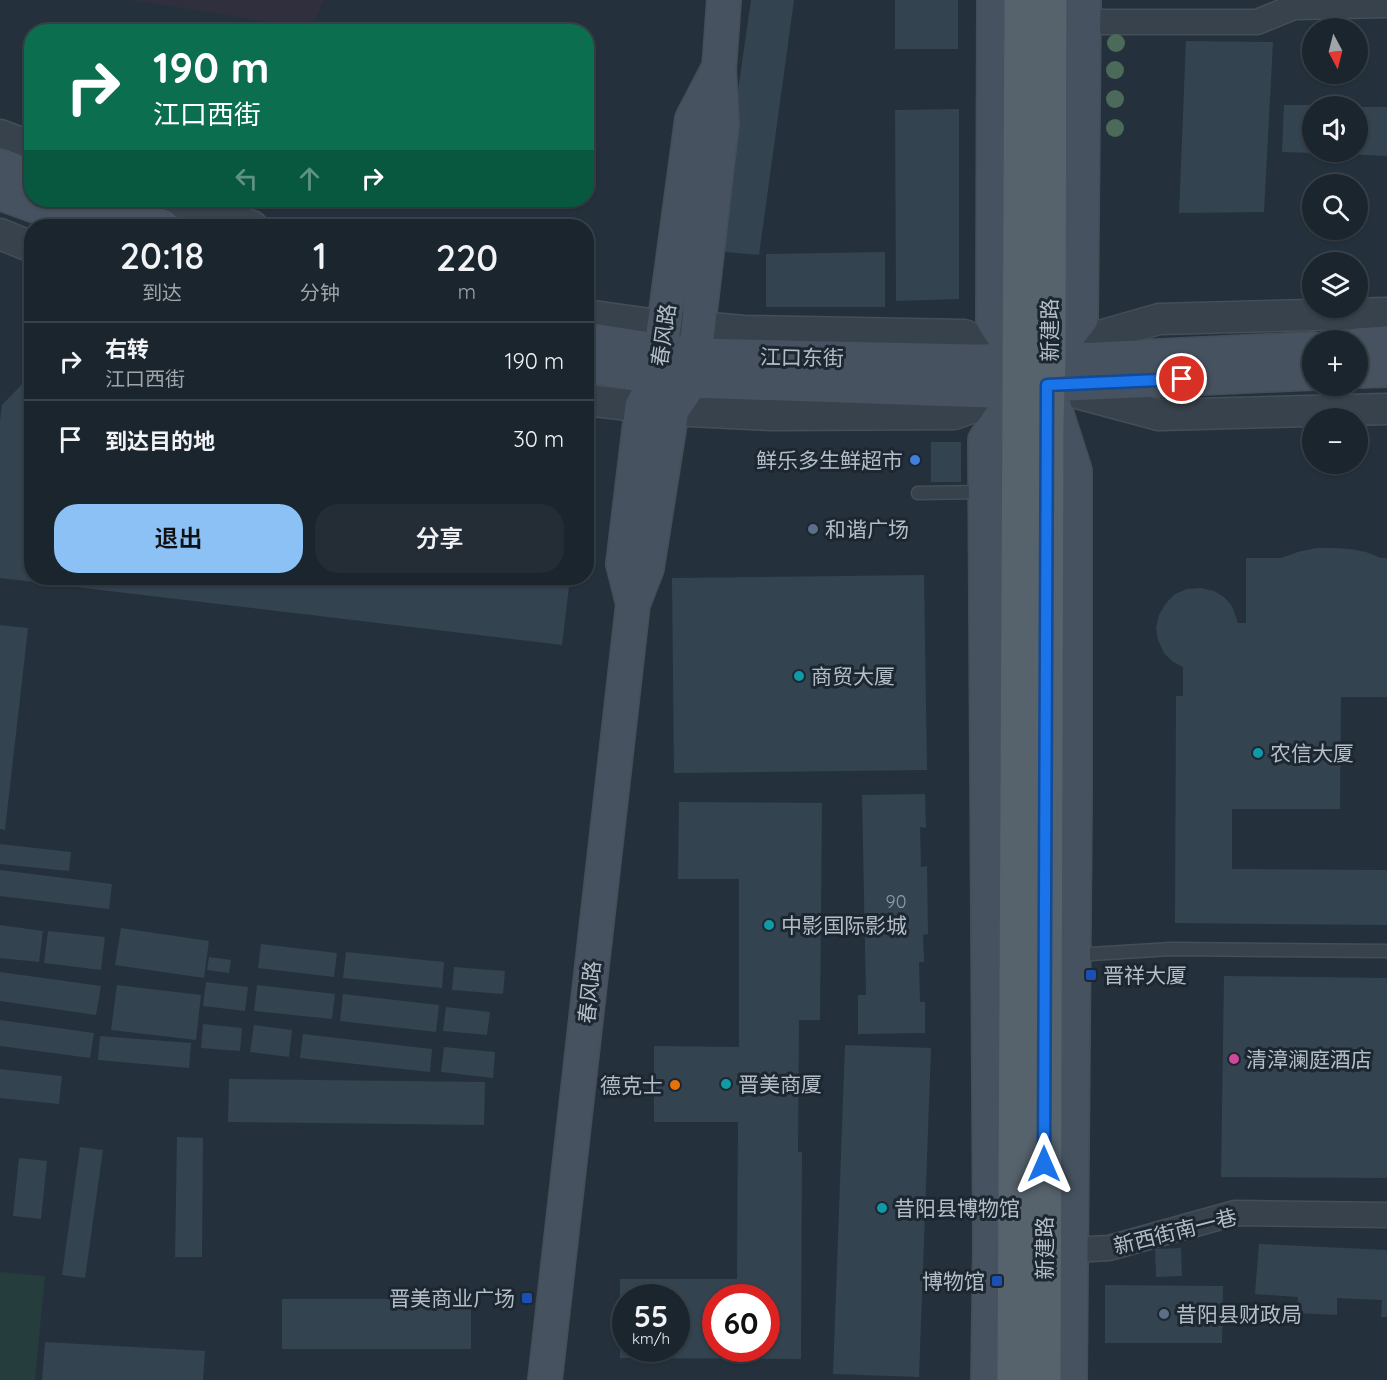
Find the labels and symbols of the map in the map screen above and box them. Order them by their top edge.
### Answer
north arrow [1302,18,1368,84]
street label: 新建路 [1036,299,1062,362]
street label: 春风路 [646,302,680,368]
street label: 江口东街 [760,343,844,371]
pin [1156,353,1207,404]
place label: 鲜乐多生鲜超市 [756,447,903,473]
marker: 鲜乐多生鲜超市 [908,453,922,467]
place label: 和谐广场 [825,516,909,542]
marker: 和谐广场 [806,522,820,536]
place label: 商贸大厦 [811,663,895,689]
marker: 商贸大厦 [792,669,806,683]
place label: 农信大厦 [1270,740,1354,766]
marker: 农信大厦 [1251,746,1265,760]
house number: 90 [886,890,906,913]
place label: 中影国际影城 [781,912,907,938]
marker: 中影国际影城 [762,918,776,932]
street label: 春风路 [573,959,605,1025]
place label: 晋祥大厦 [1103,962,1187,988]
marker: 晋祥大厦 [1084,968,1098,982]
place label: 清漳澜庭酒店 [1246,1046,1372,1072]
marker: 清漳澜庭酒店 [1227,1052,1241,1066]
place label: 晋美商厦 [738,1071,822,1097]
place label: 德克士 [600,1072,663,1098]
marker: 晋美商厦 [719,1077,733,1091]
marker: 德克士 [668,1078,682,1092]
position arrow [1012,1132,1076,1196]
place label: 昔阳县博物馆 [894,1195,1020,1221]
marker: 昔阳县博物馆 [875,1201,889,1215]
street label: 新西街南一巷 [1111,1203,1239,1259]
street label: 新建路 [1031,1217,1057,1280]
place label: 博物馆 [922,1268,985,1294]
marker: 博物馆 [990,1274,1004,1288]
speed limit sign: 60 [702,1284,780,1362]
place label: 晋美商业广场 [389,1285,515,1311]
marker: 晋美商业广场 [520,1291,534,1305]
place label: 昔阳县财政局 [1176,1301,1302,1327]
marker: 昔阳县财政局 [1157,1307,1171,1321]

